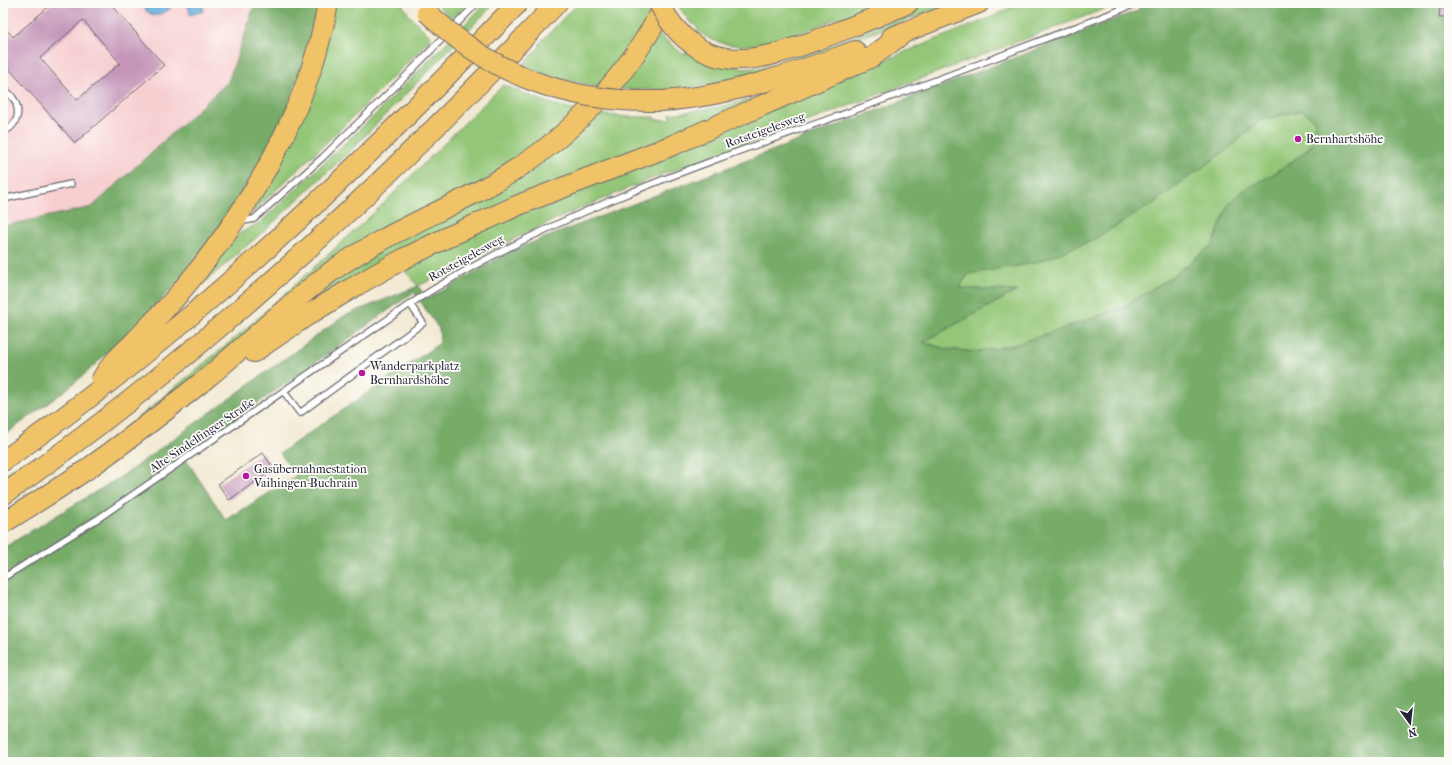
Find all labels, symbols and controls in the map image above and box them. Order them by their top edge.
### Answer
street label: Rotsteigelesweg [723,109,807,151]
place label: Bernhartshöhe [1306,132,1383,146]
marker: Bernhartshöhe [1293,134,1303,144]
street label: Rotsteigelesweg [426,231,507,284]
place label: Wanderparkplatz Bernhardshöhe [369,359,460,387]
marker: Wanderparkplatz Bernhardshöhe [357,368,367,378]
street label: Alte Sindelfinger Straße [146,395,257,476]
place label: Gasübernahmestation Vaihingen-Buchrain [253,462,367,490]
marker: Gasübernahmestation Vaihingen-Buchrain [241,471,251,481]
north arrow [1390,703,1430,743]
text: N [1406,725,1418,740]

